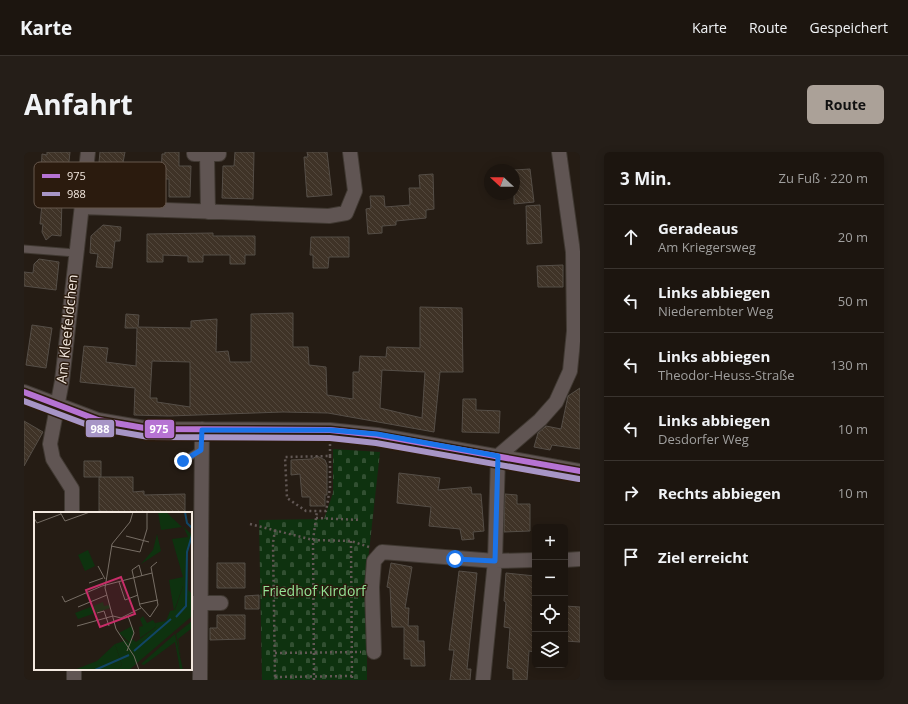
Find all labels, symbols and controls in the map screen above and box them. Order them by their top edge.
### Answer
text: Karte [20,15,72,41]
text: Karte [692,18,727,37]
text: Route [749,18,787,37]
text: Gespeichert [809,18,888,37]
text: Anfahrt [24,85,133,123]
button: Route [807,85,884,124]
legend [34,162,166,208]
north arrow [484,164,520,200]
text: 3 Min. [620,167,671,190]
text: 975 [67,168,86,183]
text: Zu Fuß · 220 m [779,169,868,187]
text: 988 [67,186,86,201]
text: Geradeaus [658,218,738,238]
icon: ahead [620,226,642,248]
text: 20 m [838,228,868,246]
text: Am Kriegersweg [658,238,756,256]
street label: Am Kleefeldchen [51,273,82,384]
text: Links abbiegen [658,282,770,302]
icon: left [620,290,642,312]
text: 50 m [838,292,868,310]
text: Niederembter Weg [658,302,773,320]
text: Links abbiegen [658,346,770,366]
icon: left [620,354,642,376]
text: 130 m [830,356,868,374]
text: Theodor-Heuss-Straße [658,366,795,384]
text: Links abbiegen [658,410,770,430]
icon: left [620,418,642,440]
line badge: 988 [85,419,115,438]
line badge: 975 [144,419,175,439]
text: 10 m [838,420,868,438]
text: 988 [91,421,109,436]
text: 975 [150,421,168,436]
text: Desdorfer Weg [658,430,749,448]
route end [174,452,192,470]
icon: right [620,482,642,504]
text: Rechts abbiegen [658,483,781,503]
text: 10 m [838,484,868,502]
inset map [34,512,192,670]
map controls [532,524,568,668]
button: + [532,524,568,560]
icon: arrive [620,546,642,568]
text: Ziel erreicht [658,547,749,567]
route start [446,550,464,568]
button: − [532,560,568,596]
park label: Friedhof Kirdorf [262,581,367,600]
button: locate [532,596,568,632]
button: layers [532,632,568,668]

